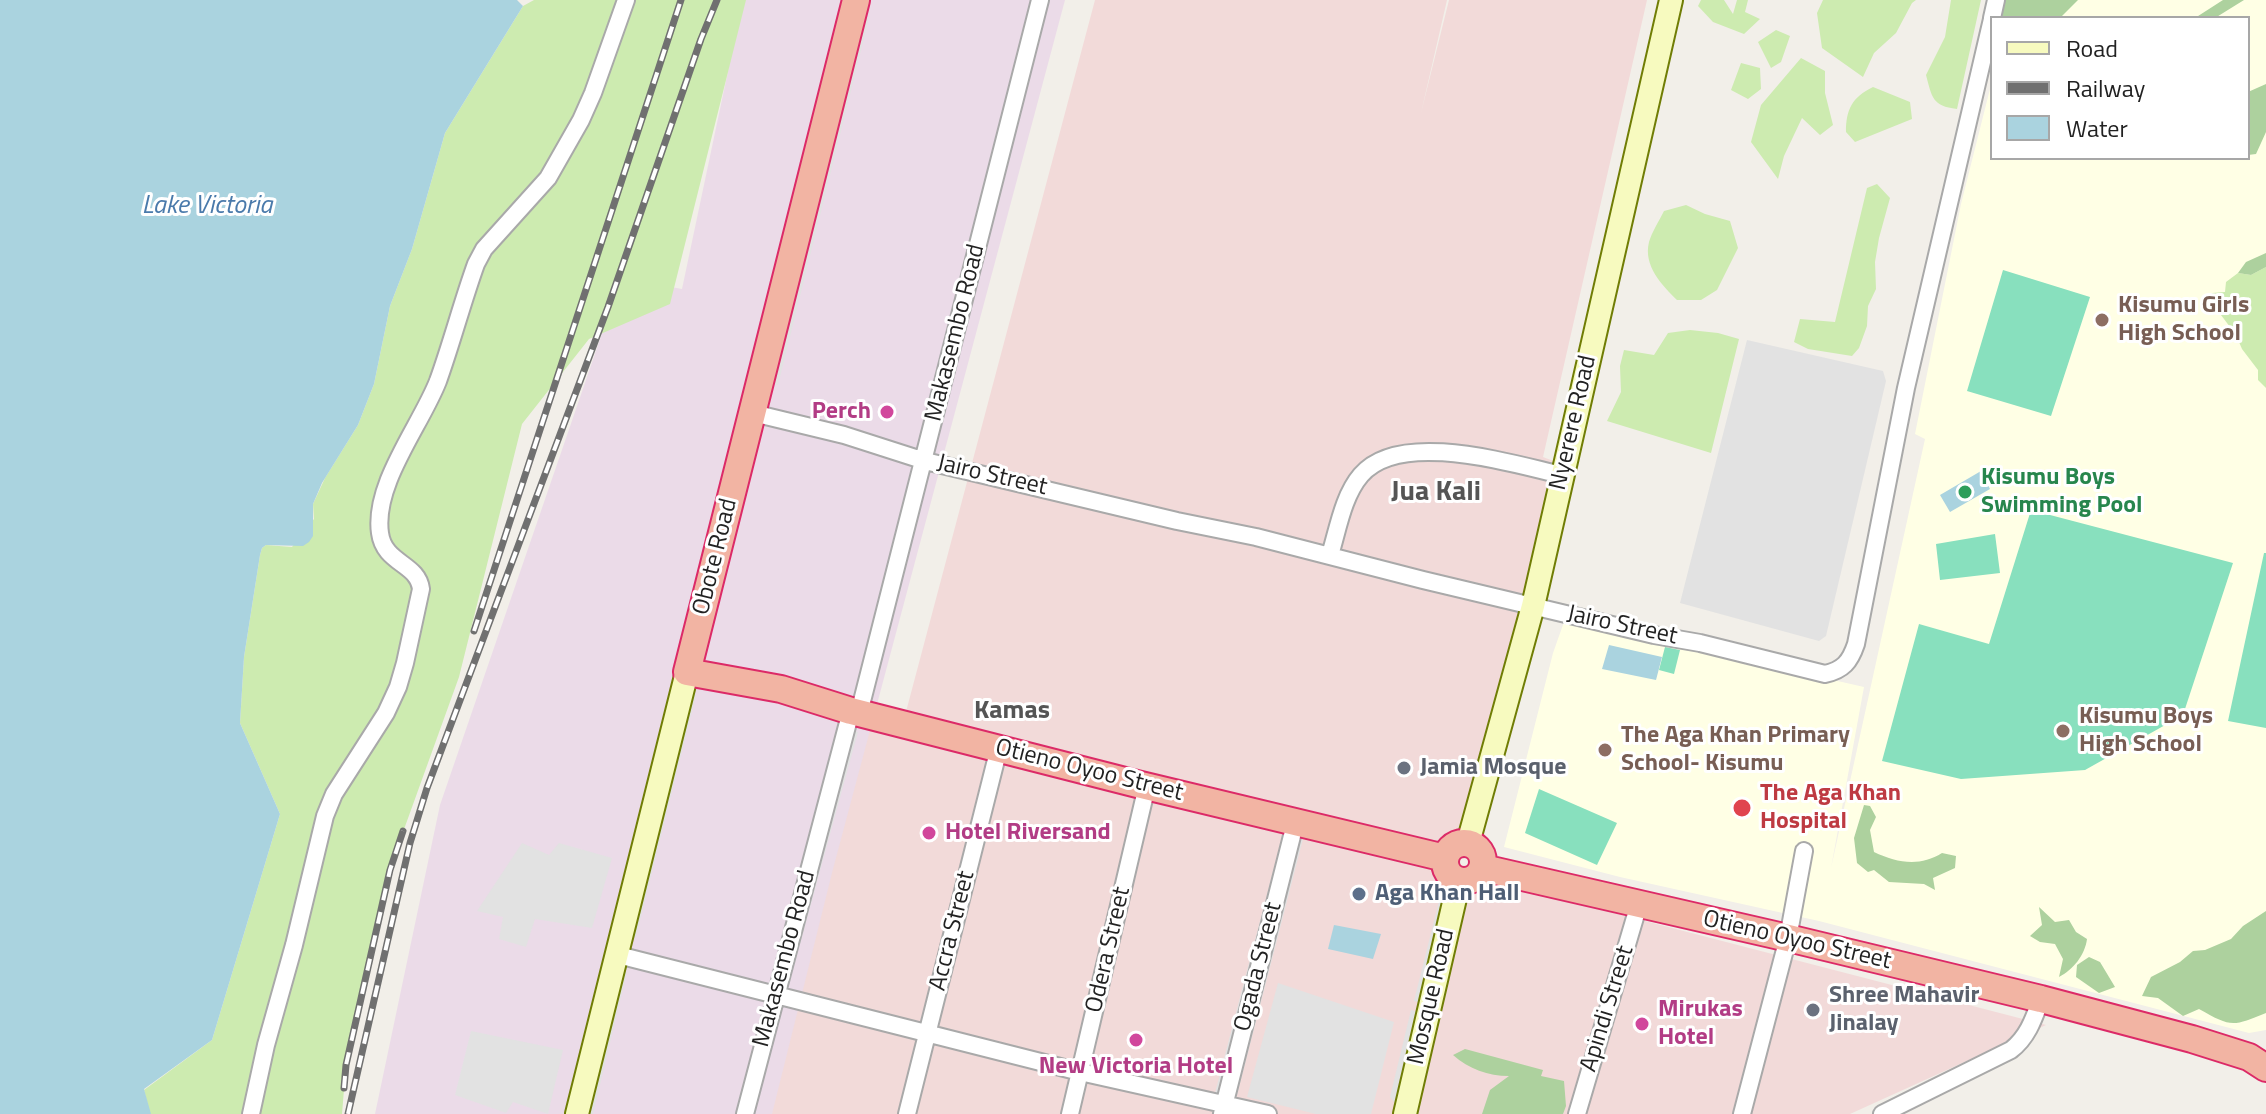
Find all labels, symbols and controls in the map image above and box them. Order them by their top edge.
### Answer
legend [1990,16,2250,160]
text: Road [2066,30,2118,66]
text: Railway [2066,70,2145,106]
text: Water [2066,110,2128,146]
water label: Lake Victoria [142,191,272,223]
street label: Makasembo Road [920,241,992,425]
place label: Kisumu Girls High School [2118,292,2249,348]
marker: Kisumu Girls High School [2093,311,2111,329]
street label: Nyerere Road [1545,353,1603,493]
place label: Perch [812,398,871,426]
marker: Perch [878,403,896,421]
street label: Jairo Street [934,449,1050,503]
place label: Kisumu Boys Swimming Pool [1981,464,2143,520]
district label: Jua Kali [1391,476,1481,510]
marker: Kisumu Boys Swimming Pool [1956,483,1974,501]
street label: Obote Road [688,496,744,618]
street label: Jairo Street [1564,600,1680,652]
district label: Kamas [974,696,1050,728]
place label: Kisumu Boys High School [2079,703,2213,759]
place label: The Aga Khan Primary School- Kisumu [1621,722,1850,778]
marker: Kisumu Boys High School [2054,722,2072,740]
street label: Otieno Oyoo Street [992,734,1186,808]
marker: The Aga Khan Primary School- Kisumu [1596,741,1614,759]
place label: Jamia Mosque [1420,754,1566,782]
marker: Jamia Mosque [1395,759,1413,777]
place label: The Aga Khan Hospital [1760,780,1901,836]
marker: The Aga Khan Hospital [1731,797,1753,819]
place label: Hotel Riversand [945,819,1111,847]
marker: Hotel Riversand [920,824,938,842]
street label: Makasembo Road [748,868,822,1050]
street label: Accra Street [924,868,982,994]
place label: Aga Khan Hall [1375,880,1519,908]
street label: Odera Street [1081,884,1137,1016]
marker: Aga Khan Hall [1350,885,1368,903]
street label: Ogada Street [1229,899,1289,1035]
street label: Otieno Oyoo Street [1700,905,1894,977]
street label: Mosque Road [1402,926,1462,1068]
street label: Apindi Street [1575,943,1641,1075]
place label: Shree Mahavir Jinalay [1829,982,1979,1038]
place label: Mirukas Hotel [1658,996,1743,1052]
marker: Shree Mahavir Jinalay [1804,1001,1822,1019]
marker: Mirukas Hotel [1633,1015,1651,1033]
marker: New Victoria Hotel [1127,1031,1145,1049]
place label: New Victoria Hotel [1039,1053,1233,1081]

